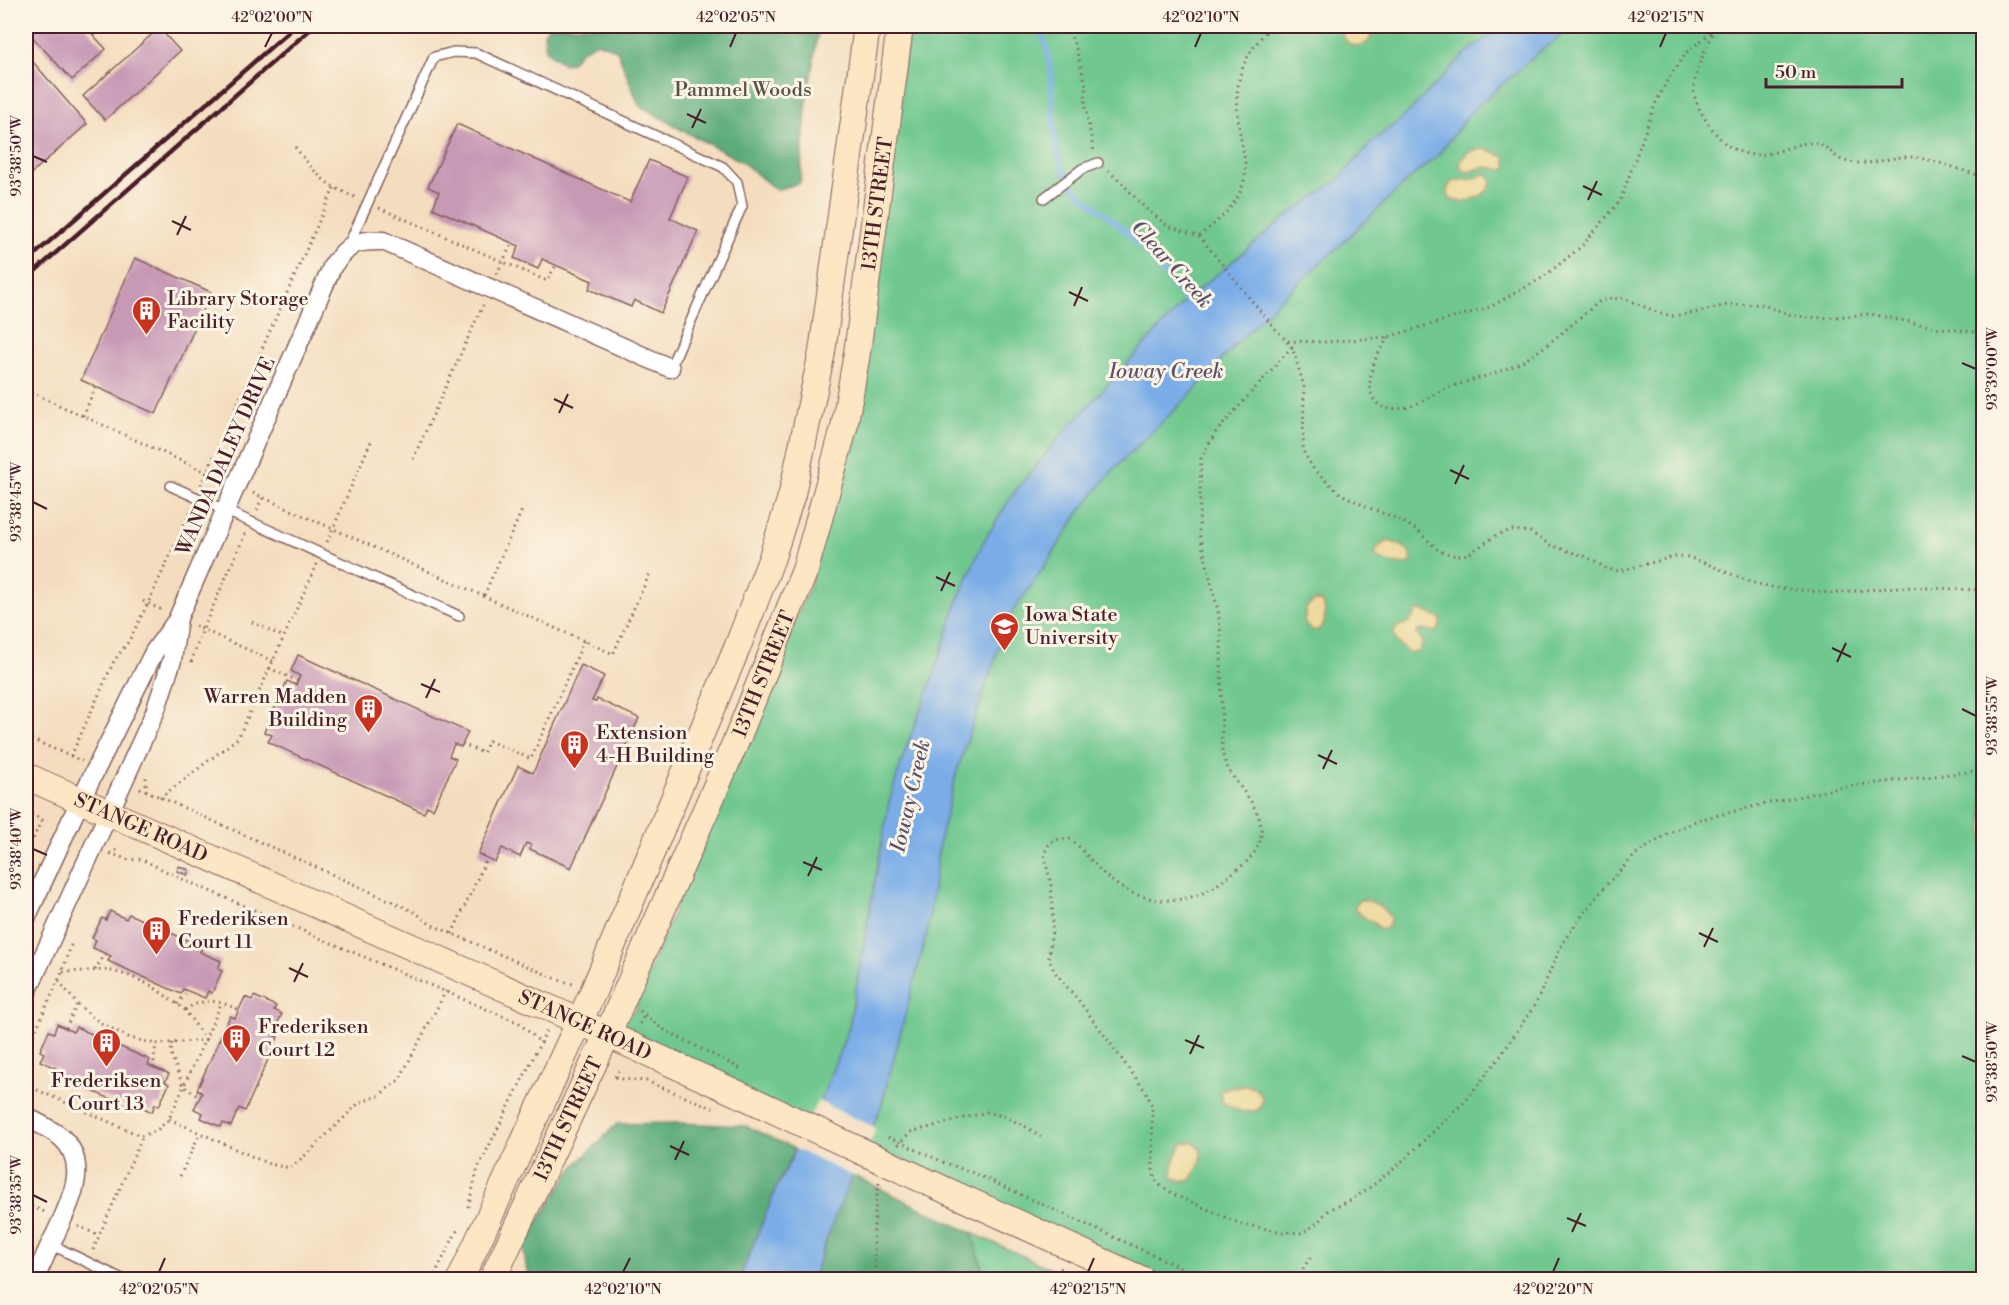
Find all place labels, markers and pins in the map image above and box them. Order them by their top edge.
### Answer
place label: Library Storage Facility [167,287,309,335]
building icon: Library Storage Facility [130,294,162,336]
place label: Iowa State University [1025,603,1118,651]
school or university icon: Iowa State University [988,610,1020,652]
place label: Warren Madden Building [203,685,348,733]
building icon: Warren Madden Building [352,692,384,734]
place label: Extension 4-H Building [596,721,715,769]
building icon: Extension 4-H Building [559,728,591,770]
place label: Frederiksen Court 11 [178,907,289,955]
building icon: Frederiksen Court 11 [141,914,173,956]
place label: Frederiksen Court 12 [258,1015,369,1063]
building icon: Frederiksen Court 12 [221,1022,253,1064]
building icon: Frederiksen Court 13 [90,1026,122,1068]
place label: Frederiksen Court 13 [51,1069,161,1117]

